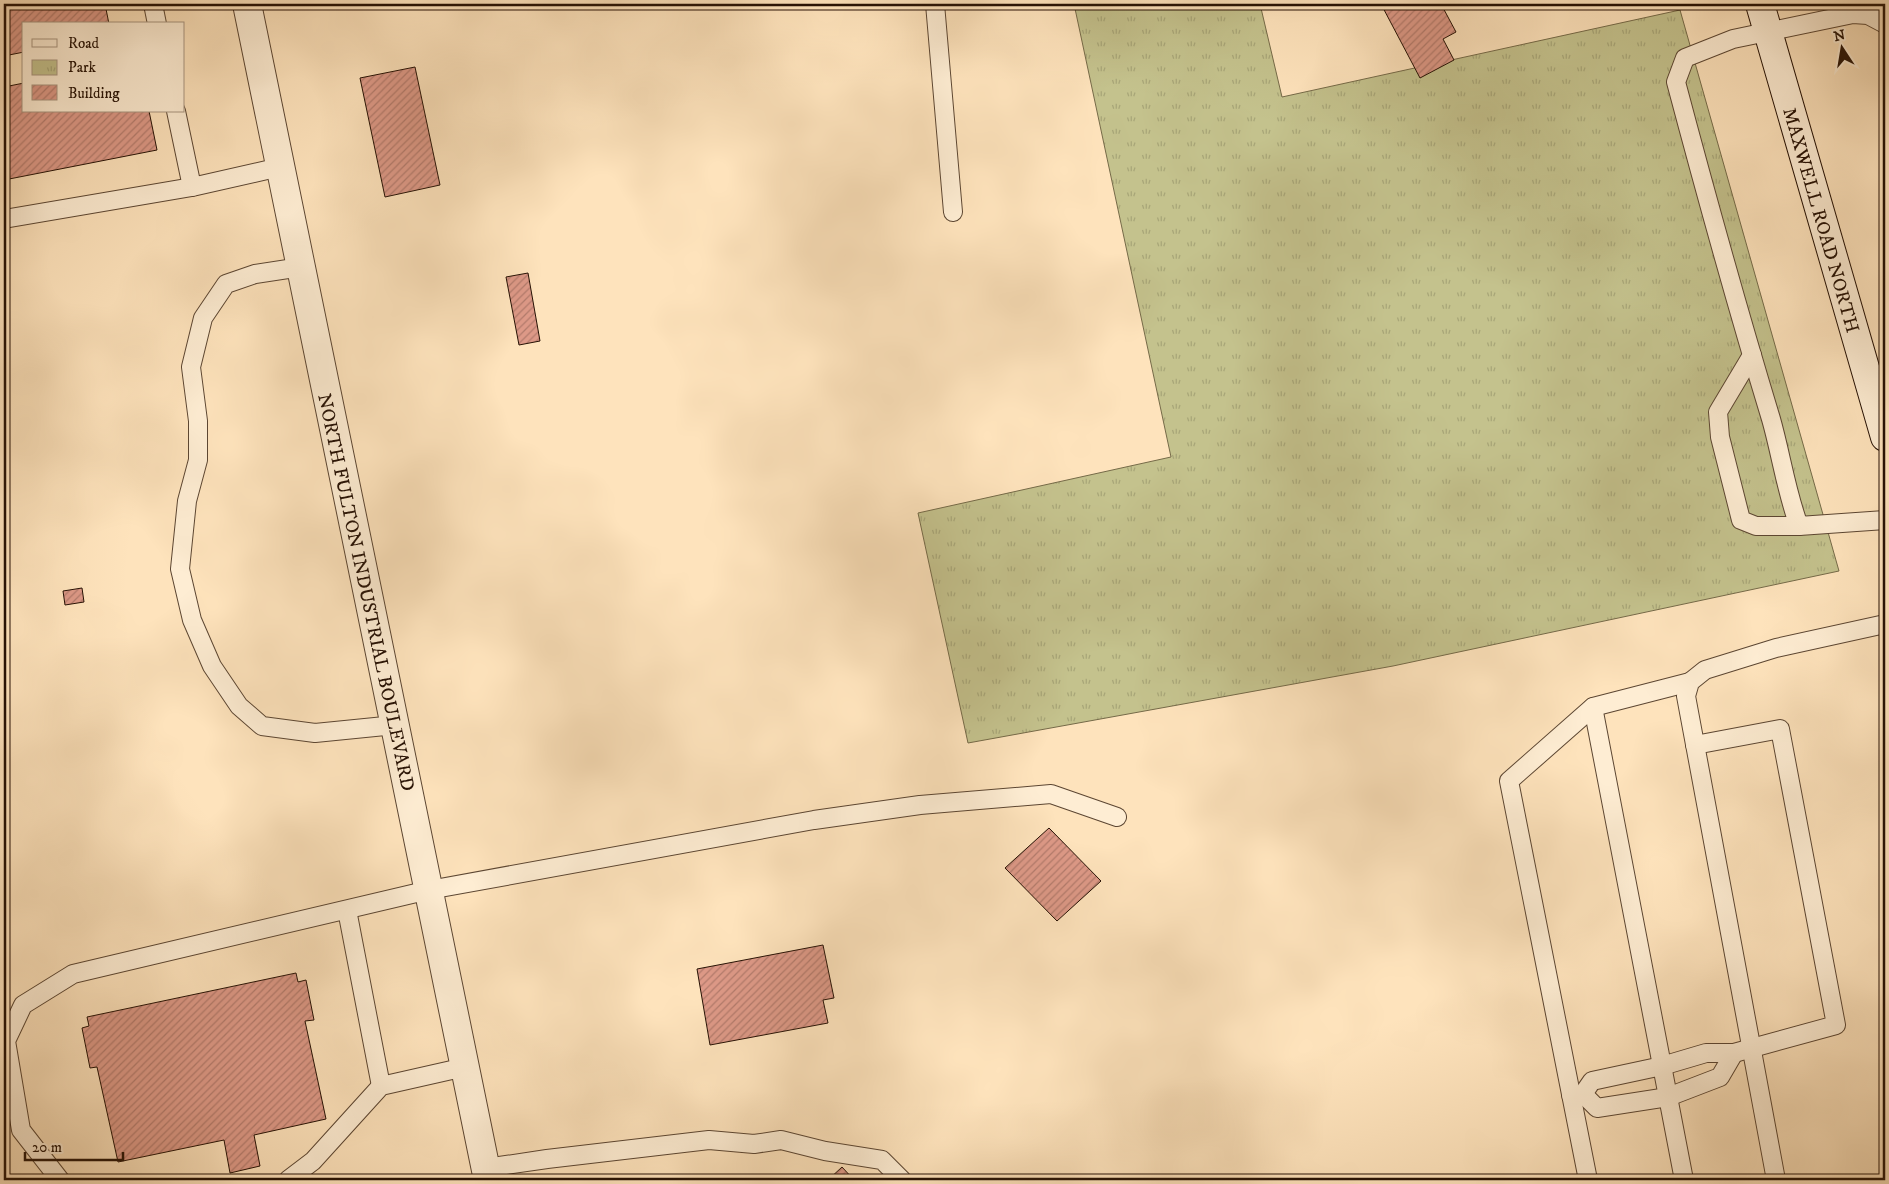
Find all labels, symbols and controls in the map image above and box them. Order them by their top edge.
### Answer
legend [22,22,185,112]
north arrow [1816,22,1866,72]
text: N [1832,26,1847,46]
text: Road [68,34,100,53]
text: Park [68,58,97,77]
text: Building [68,84,120,103]
street label: MAXWELL ROAD NORTH [1777,105,1864,336]
street label: NORTH FULTON INDUSTRIAL BOULEVARD [312,391,419,793]
scale bar [25,1129,122,1161]
text: 20 m [32,1138,62,1157]

